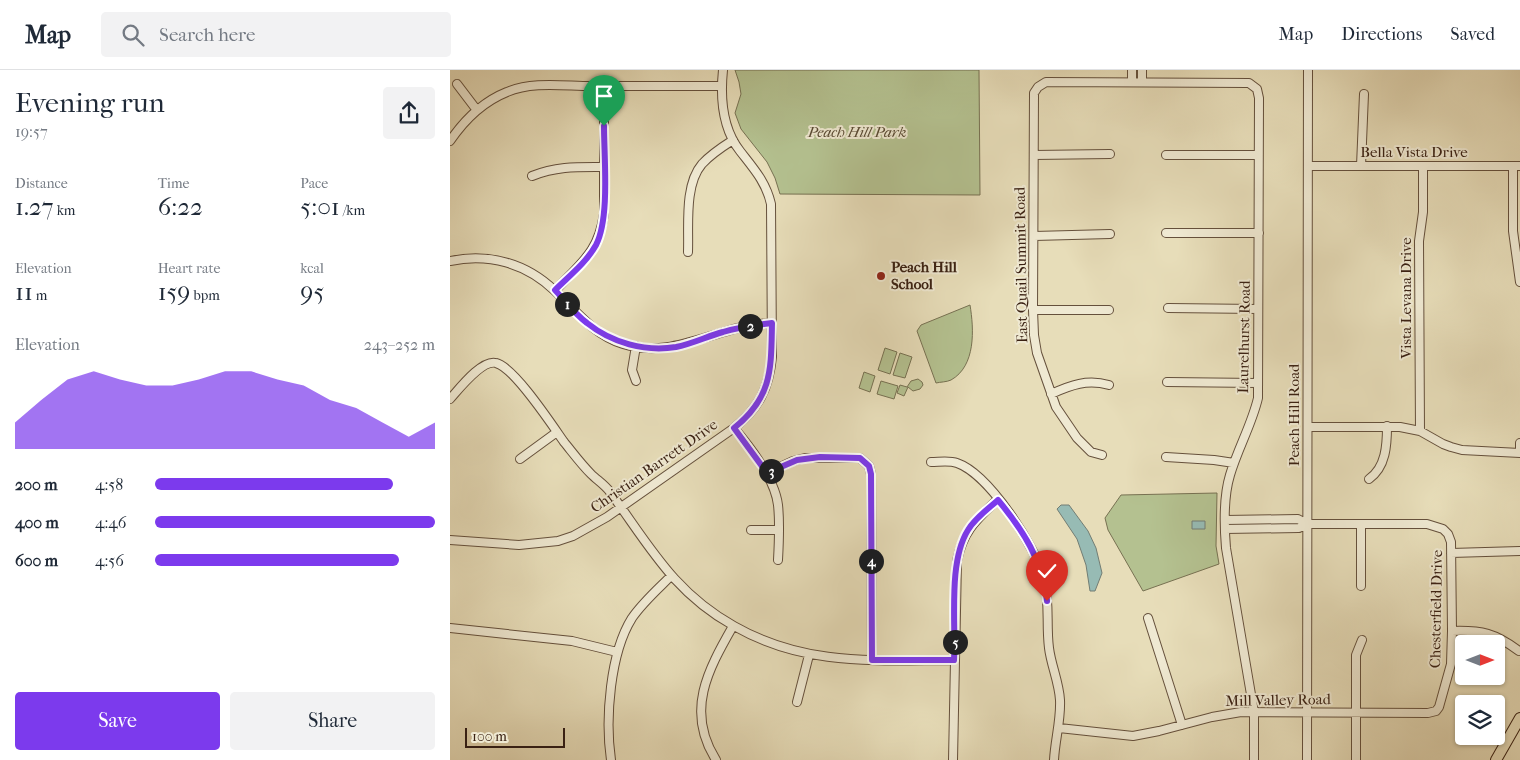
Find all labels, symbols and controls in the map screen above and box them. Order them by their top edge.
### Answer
search box [101,12,451,57]
text: Map [25,21,71,49]
icon: search [119,21,147,49]
text: Search here [159,24,255,46]
text: Map [1279,24,1313,45]
text: Directions [1341,24,1422,45]
text: Saved [1450,24,1495,45]
pin [583,75,625,126]
icon: arrive [590,82,618,110]
text: Evening run [15,86,165,119]
button: share [383,87,435,139]
text: 19:57 [15,122,48,141]
park label: Peach Hill Park [807,123,906,141]
street label: Bella Vista Drive [1360,143,1468,161]
text: Distance [15,175,68,192]
text: Time [158,175,189,192]
text: Pace [300,175,328,192]
street label: East Quail Summit Road [1011,186,1031,343]
text: 1.27 [15,192,54,221]
text: 6:22 [158,192,203,221]
text: 5:01 [300,192,340,221]
text: km [54,202,76,219]
text: /km [340,202,365,219]
street label: Vista Levana Drive [1397,237,1415,360]
place label: Peach Hill School [891,258,958,293]
text: Elevation [15,260,72,277]
text: Heart rate [158,260,220,277]
text: kcal [300,260,324,277]
marker: Peach Hill School [875,270,887,282]
text: 11 [15,277,33,306]
text: 159 [158,277,190,306]
text: 95 [300,277,324,306]
street label: Laurelhurst Road [1234,280,1254,394]
text: m [33,287,48,304]
text: bpm [190,287,220,304]
pin: 1 [554,292,580,316]
text: 1 [565,296,570,313]
pin: 2 [738,314,762,338]
text: 2 [747,318,754,335]
text: Elevation [15,335,80,354]
text: 243–252 m [364,335,435,354]
street label: Peach Hill Road [1285,363,1303,466]
street label: Christian Barrett Drive [587,415,721,517]
pin: 3 [758,458,784,484]
text: 3 [769,463,774,480]
text: 200 m [15,475,58,494]
text: 4:58 [95,475,123,494]
text: 400 m [15,513,59,532]
text: 4:46 [95,513,126,532]
pin: 4 [858,548,884,574]
street label: Chesterfield Drive [1426,549,1446,668]
pin [1026,550,1068,601]
text: 600 m [15,551,58,570]
text: 4:56 [95,551,124,570]
text: 4 [867,553,876,570]
icon: check [1033,557,1061,585]
pin: 5 [942,630,968,654]
text: 5 [952,634,959,651]
north arrow [1455,635,1505,685]
map controls [1455,635,1505,745]
street label: Mill Valley Road [1225,690,1332,710]
button: Save [15,692,220,750]
button: Share [230,692,435,750]
button: layers [1455,695,1505,745]
scale bar [465,725,565,748]
text: 100 m [472,728,507,745]

